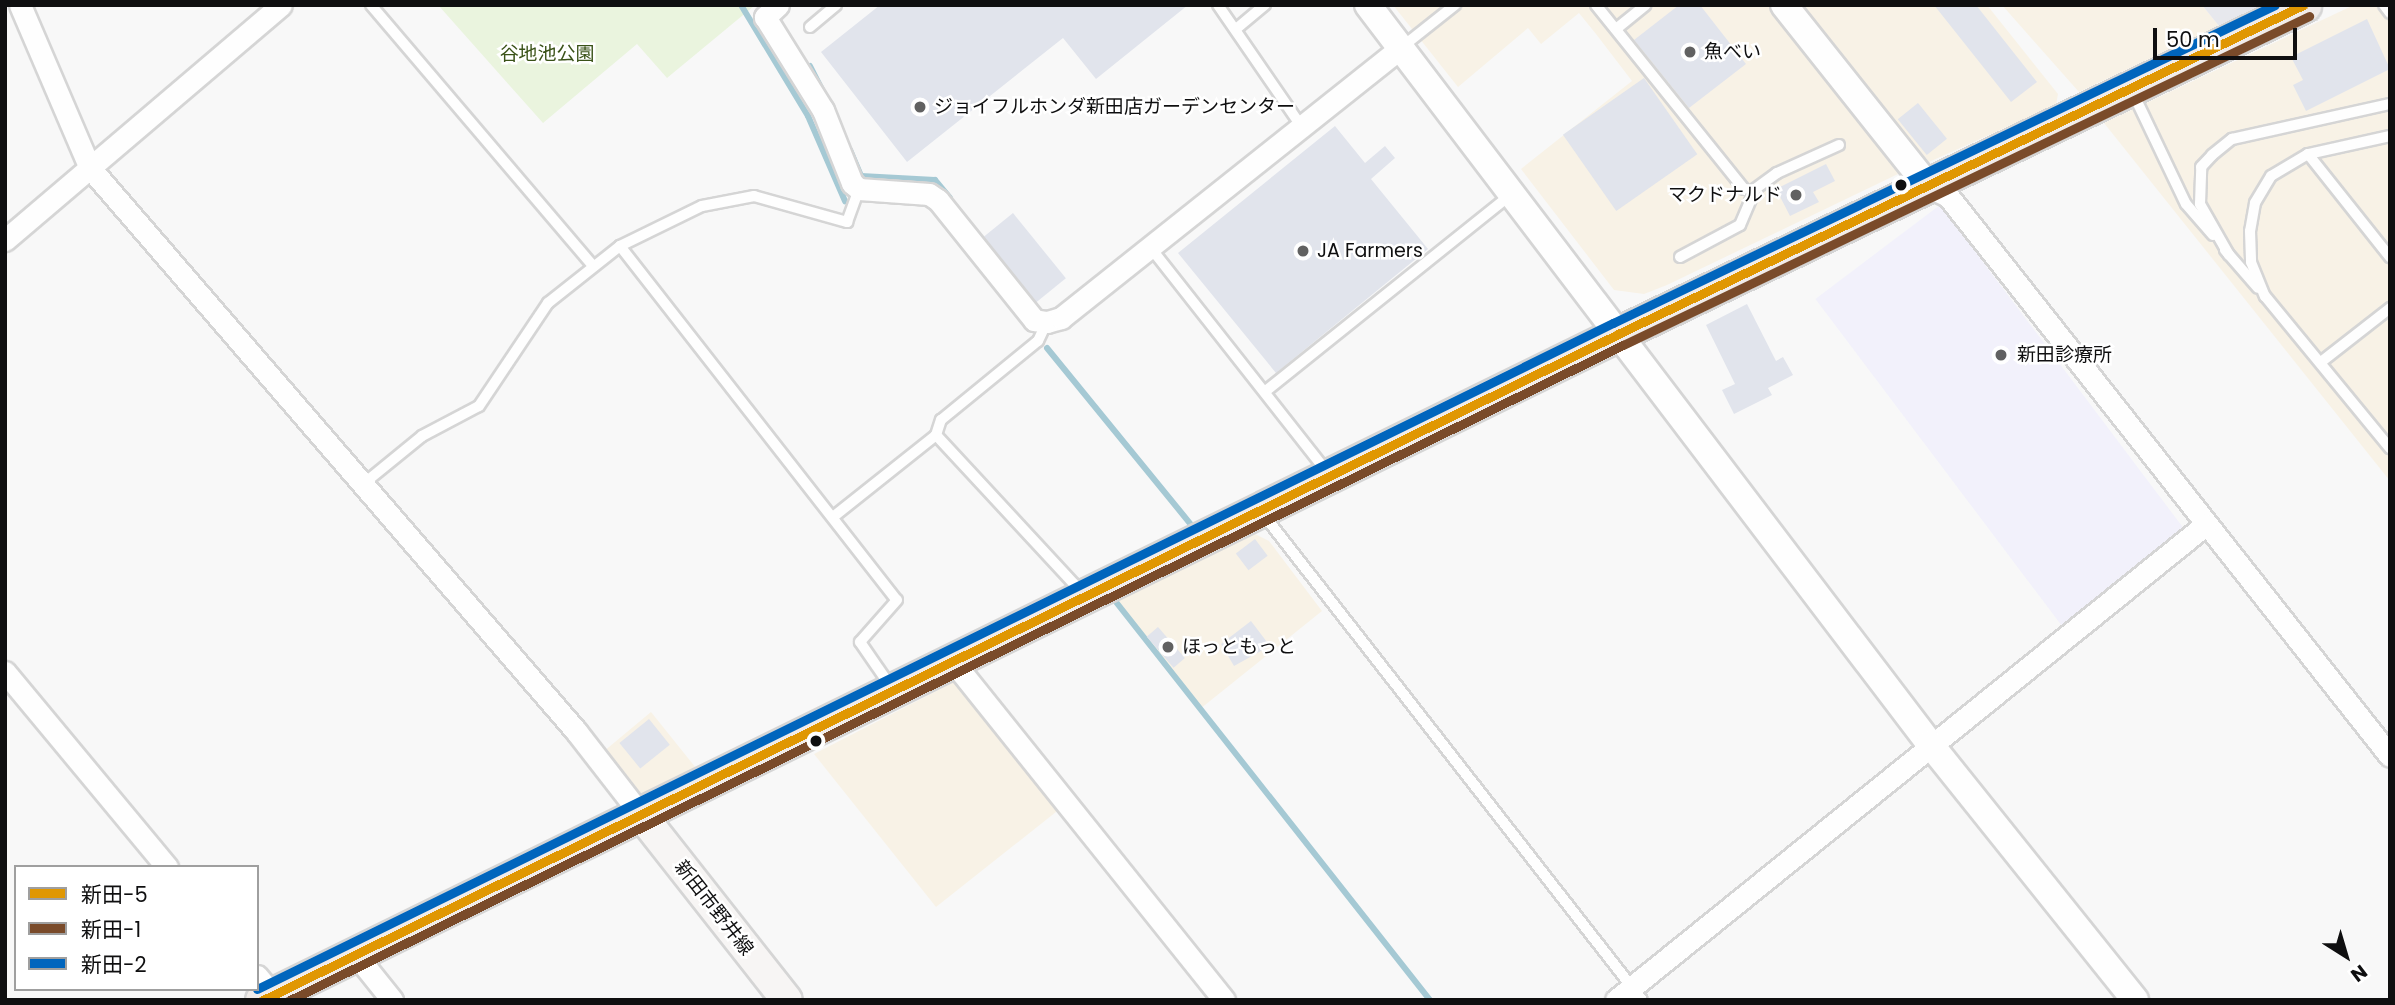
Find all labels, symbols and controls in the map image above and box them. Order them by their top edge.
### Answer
scale bar [2157,14,2300,58]
text: 50 m [2166,25,2220,54]
place label: 魚べい [1704,41,1761,63]
park label: 谷地池公園 [500,43,594,65]
marker: 魚べい [1682,44,1698,60]
place label: ジョイフルホンダ新田店ガーデンセンター [934,96,1295,118]
marker: ジョイフルホンダ新田店ガーデンセンター [912,99,928,115]
unlabelled marker [1894,178,1908,192]
place label: マクドナルド [1668,184,1782,206]
marker: マクドナルド [1788,187,1804,203]
place label: JA Farmers [1317,240,1423,262]
marker: JA Farmers [1295,243,1311,259]
place label: 新田診療所 [2017,344,2112,366]
marker: 新田診療所 [1991,345,2011,365]
place label: ほっともっと [1182,636,1296,658]
marker: ほっともっと [1160,639,1176,655]
unlabelled marker [809,734,823,748]
street label: 新田市野井線 [670,856,758,960]
legend [14,865,259,991]
text: 新田-5 [81,880,148,909]
text: 新田-1 [81,915,141,944]
north arrow [2311,921,2381,991]
text: 新田-2 [81,950,147,979]
text: N [2345,958,2373,988]

